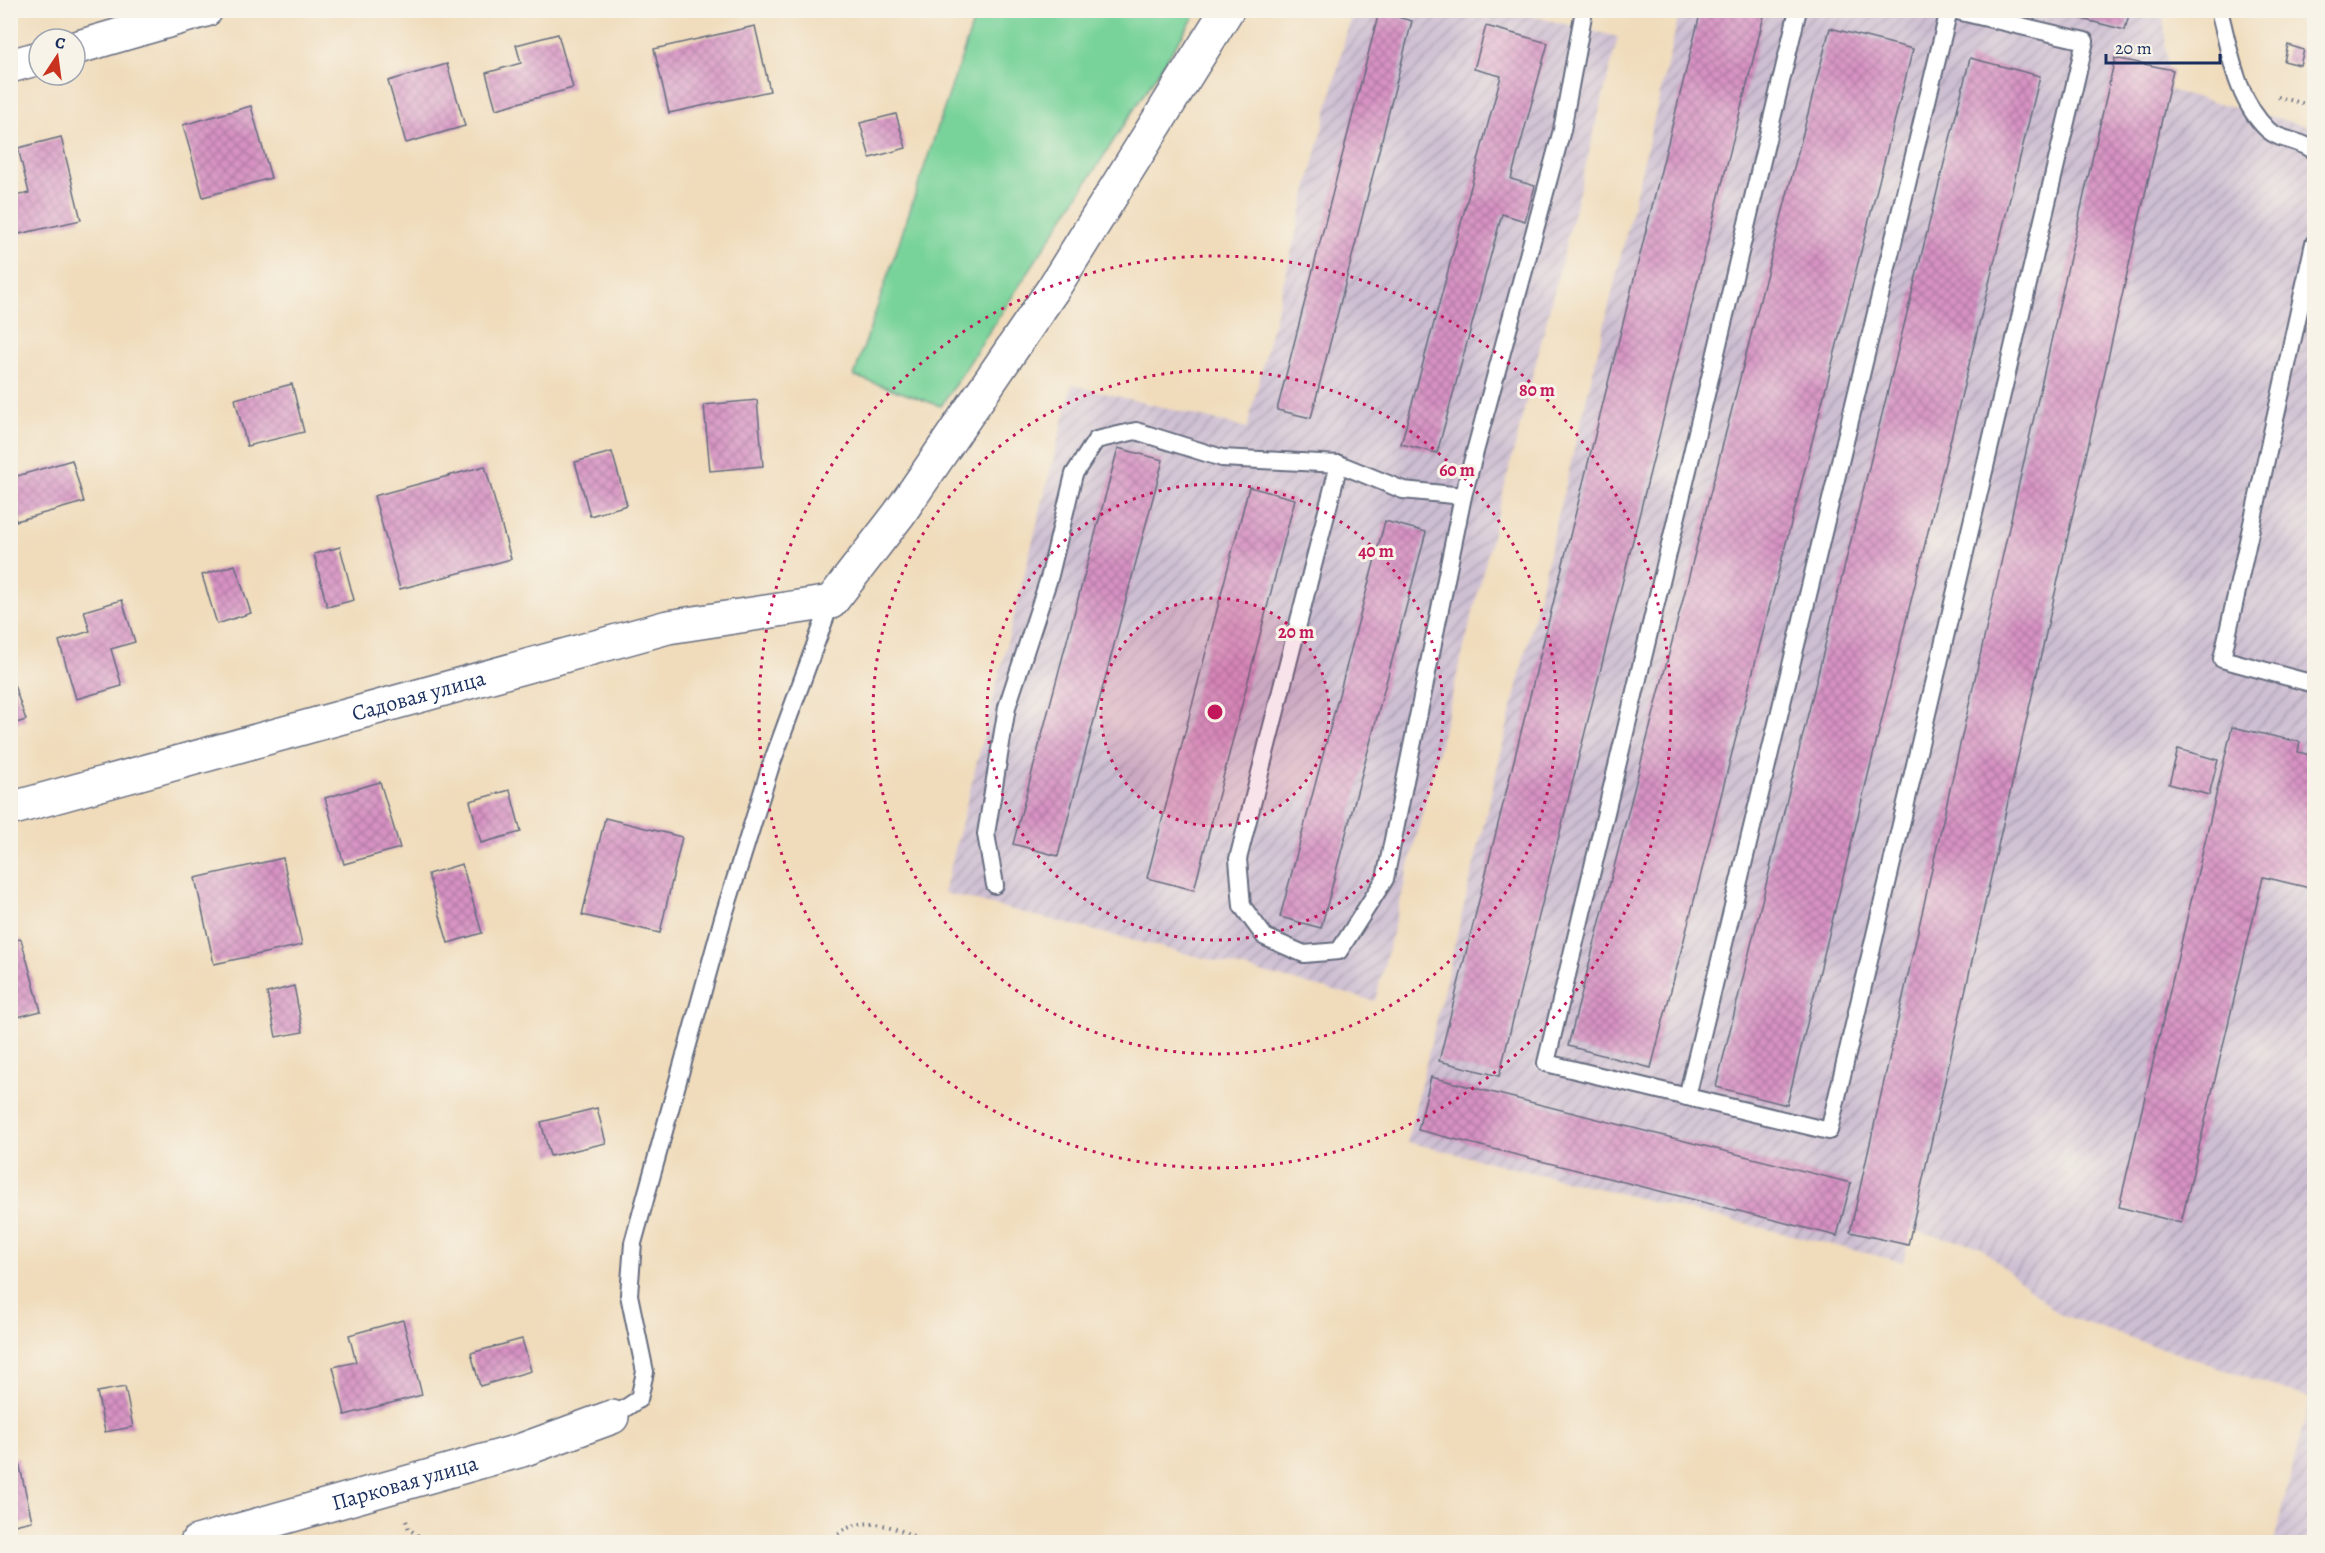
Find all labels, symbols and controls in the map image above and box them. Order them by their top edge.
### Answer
north arrow [27,27,87,87]
scale bar [2106,27,2220,65]
text: С [53,32,68,55]
text: 20 m [2115,36,2152,60]
text: 80 m [1519,378,1555,402]
text: 60 m [1439,458,1475,482]
text: 40 m [1358,539,1394,563]
text: 20 m [1278,620,1314,644]
street label: Садовая улица [348,663,490,729]
centre of rings [1205,702,1225,722]
street label: Парковая улица [328,1448,482,1518]

